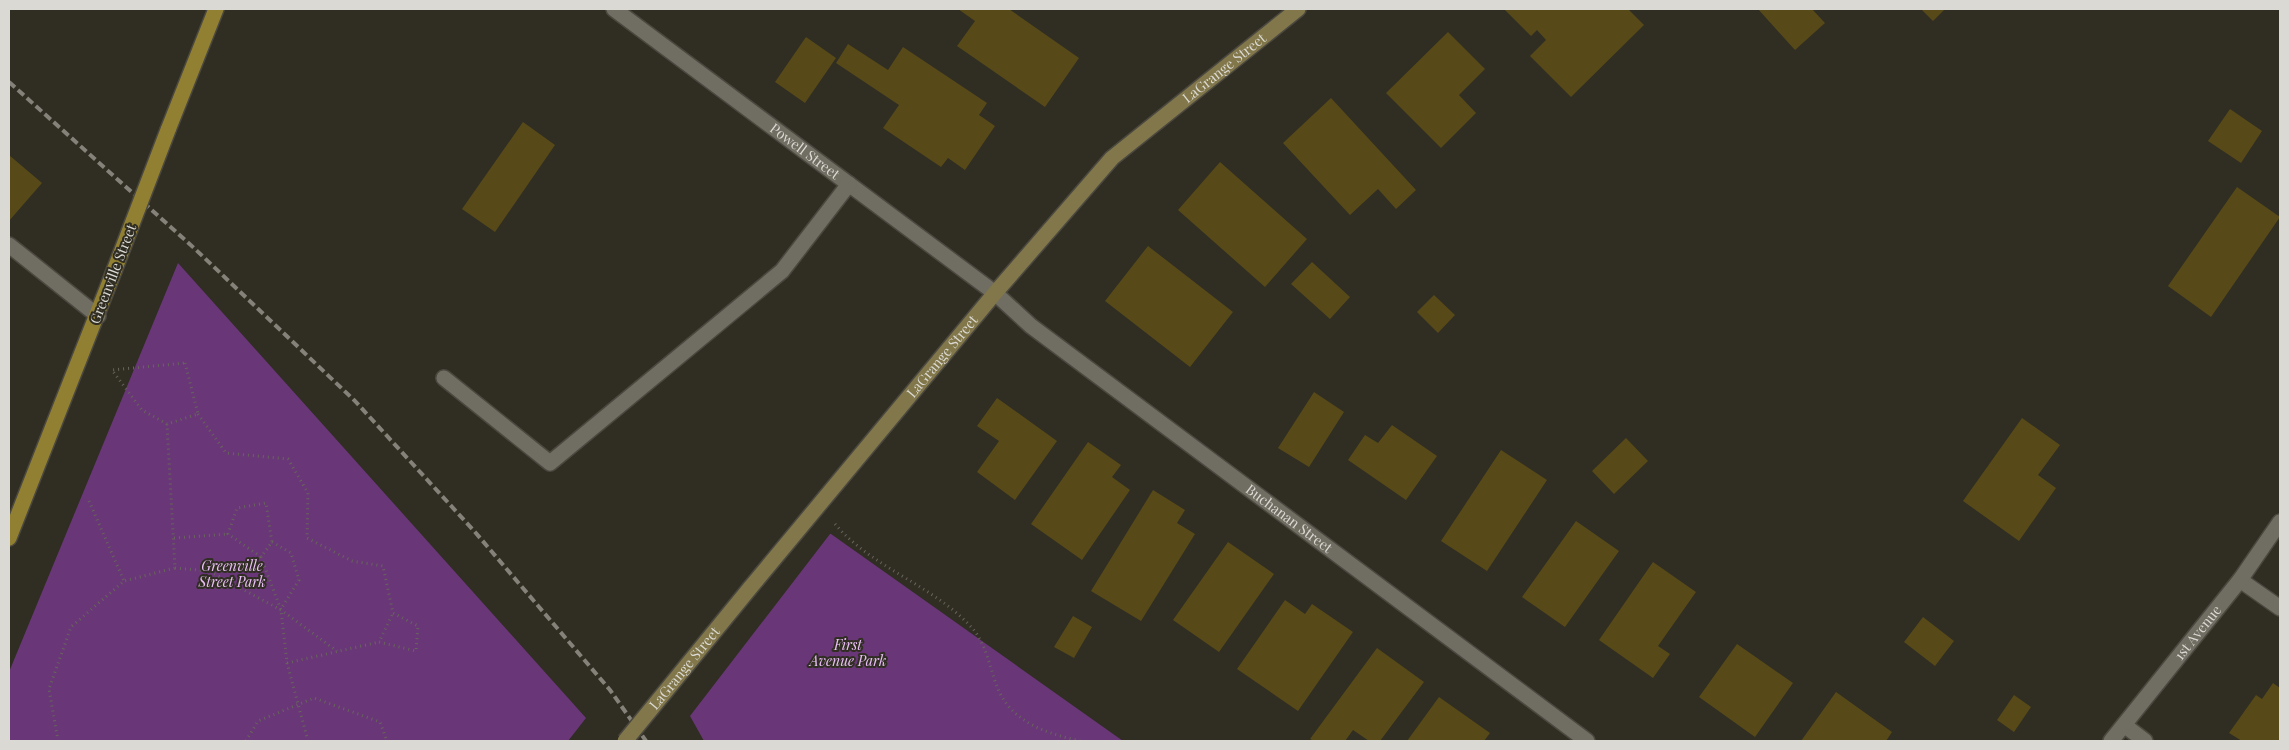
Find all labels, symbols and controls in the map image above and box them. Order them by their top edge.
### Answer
street label: LaGrange Street [1178,28,1271,107]
street label: Powell Street [766,119,845,184]
street label: Greenville Street [85,220,141,326]
street label: LaGrange Street [902,310,982,401]
street label: Buchanan Street [1242,480,1337,557]
park label: Greenville Street Park [197,556,266,591]
street label: 1st Avenue [2170,601,2225,664]
street label: LaGrange Street [644,622,724,713]
park label: First Avenue Park [808,635,886,670]

